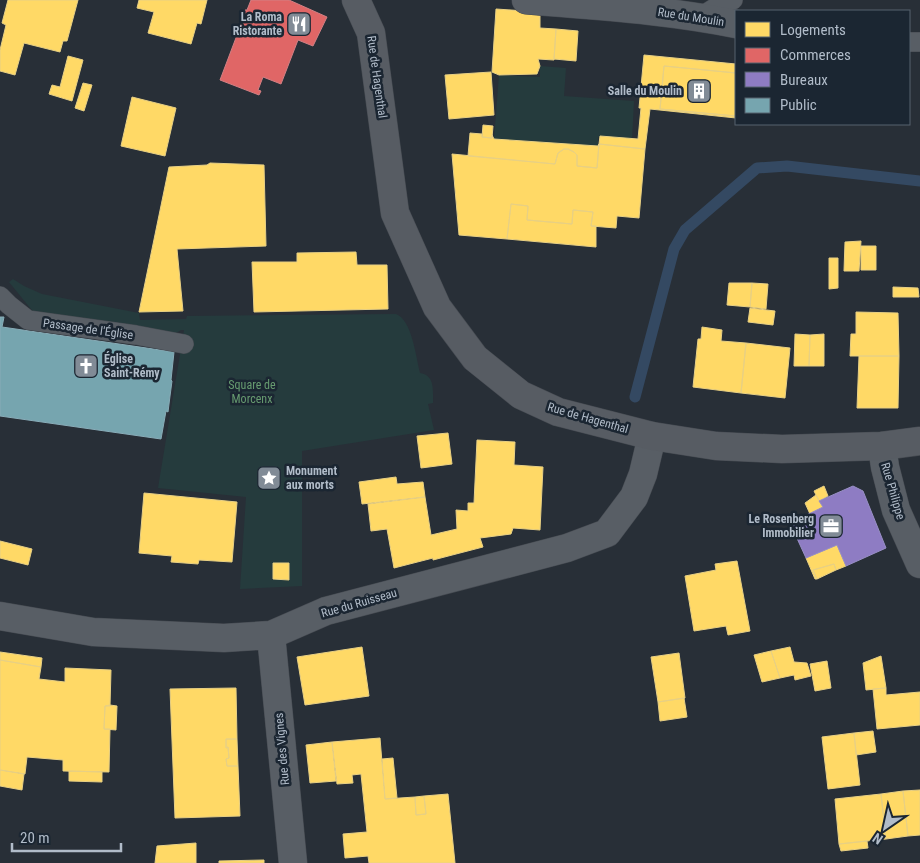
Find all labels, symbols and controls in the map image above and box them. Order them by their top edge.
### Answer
street label: Rue du Moulin [657,5,725,29]
place label: La Roma Ristorante [233,10,282,38]
legend [735,10,910,125]
restaurant icon: La Roma Ristorante [286,11,312,37]
text: Logements [780,21,846,39]
street label: Rue de Hagenthal [364,35,390,119]
text: Commerces [780,46,851,64]
text: Bureaux [780,71,828,89]
building icon: Salle du Moulin [686,78,712,104]
place label: Salle du Moulin [608,84,682,98]
text: Public [780,96,817,114]
street label: Passage de l'Église [42,315,134,342]
place label: Église Saint-Rémy [104,351,160,380]
church icon: Église Saint-Rémy [73,353,99,379]
park label: Square de Morcenx [228,378,276,406]
street label: Rue de Hagenthal [546,400,630,436]
street label: Rue Philippe [878,461,908,522]
place label: Monument aux morts [286,464,337,492]
place icon: Monument aux morts [256,465,282,491]
place label: Le Rosenberg Immobilier [748,512,814,540]
office icon: Le Rosenberg Immobilier [818,513,844,539]
street label: Rue du Ruisseau [320,585,399,620]
street label: Rue des Vignes [272,712,292,786]
north arrow [860,803,910,853]
scale bar [12,820,121,852]
text: 20 m [20,829,50,847]
text: N [870,830,886,848]

